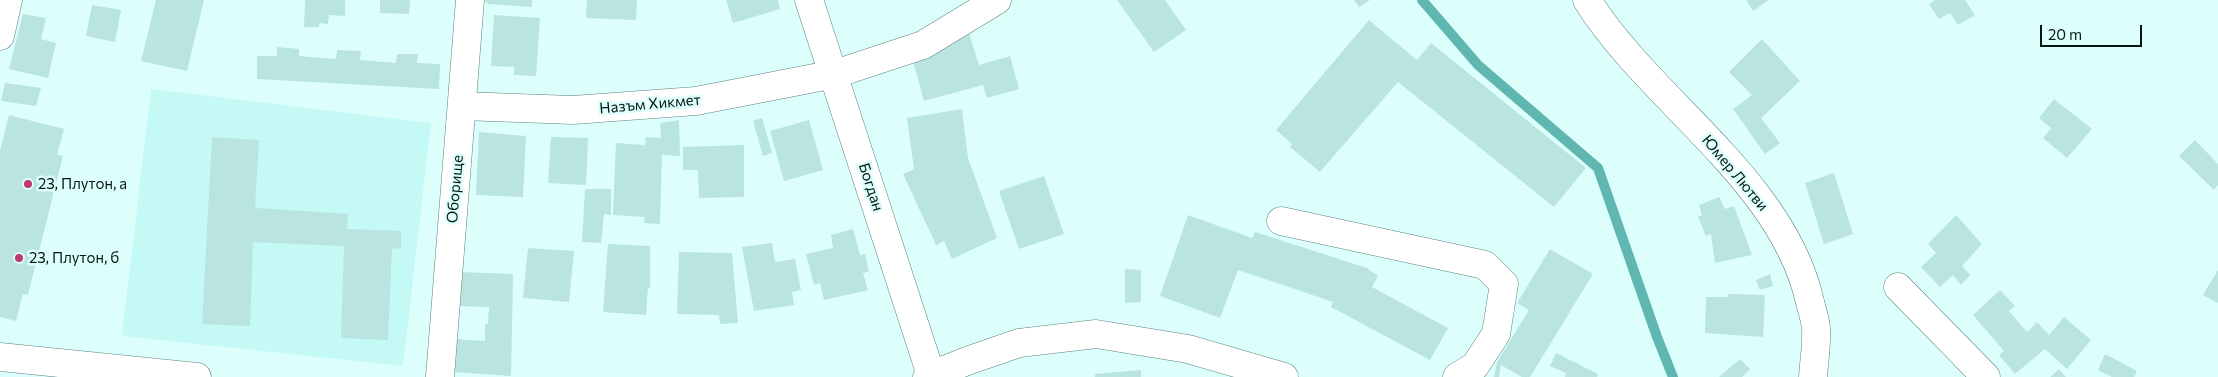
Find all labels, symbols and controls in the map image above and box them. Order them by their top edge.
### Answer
scale bar [2043,15,2146,47]
text: 20 m [2048,25,2082,43]
street label: Назъм Хикмет [599,91,701,117]
street label: Юмер Лютви [1698,131,1772,215]
street label: Оборище [443,154,467,224]
street label: Богдан [855,161,887,213]
place label: 23, Плутон, а [38,175,127,193]
marker: 23, Плутон, а [22,178,34,190]
place label: 23, Плутон, б [29,249,119,267]
marker: 23, Плутон, б [13,252,25,264]

